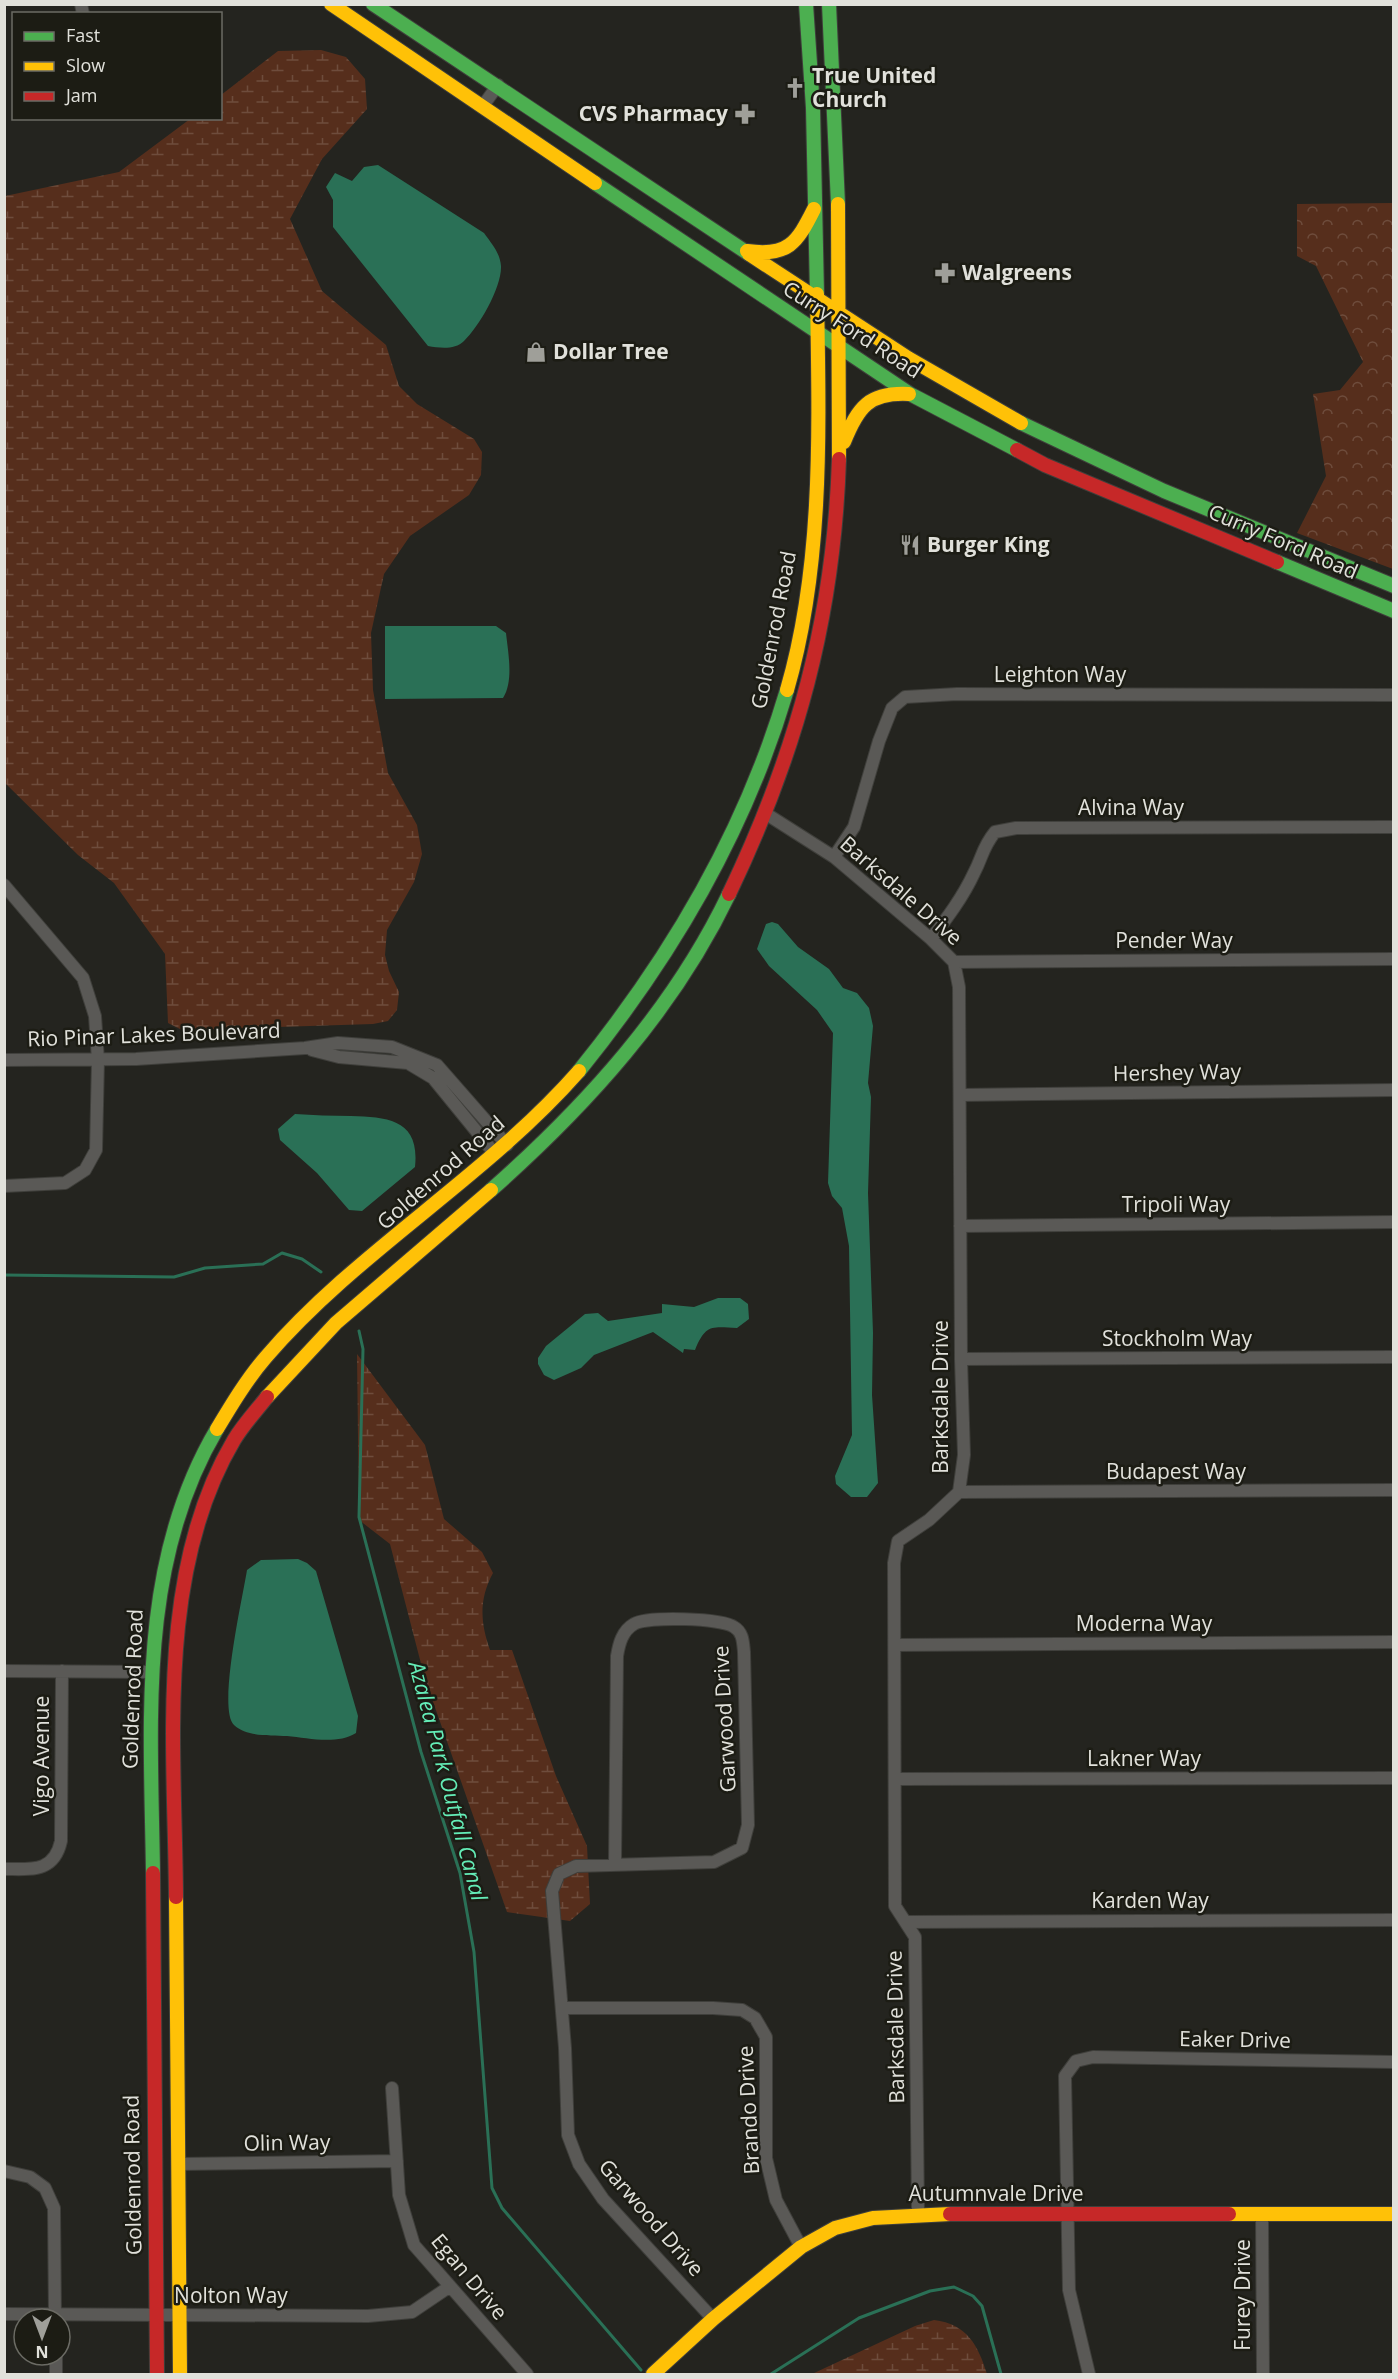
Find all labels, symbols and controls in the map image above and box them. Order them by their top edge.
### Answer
legend [12,12,222,120]
text: Fast [66,23,100,47]
text: Slow [66,53,105,77]
place label: True United Church [812,61,936,113]
church icon: True United Church [783,76,807,100]
text: Jam [64,83,98,107]
place label: CVS Pharmacy [579,99,728,127]
pharmacy icon: CVS Pharmacy [733,102,757,126]
place label: Walgreens [962,258,1072,286]
pharmacy icon: Walgreens [933,261,957,285]
street label: Curry Ford Road [778,274,927,384]
place label: Dollar Tree [553,337,669,365]
shop icon: Dollar Tree [524,340,548,364]
street label: Curry Ford Road [1204,497,1362,585]
place label: Burger King [927,530,1050,558]
restaurant icon: Burger King [898,533,922,557]
street label: Goldenrod Road [744,548,802,711]
street label: Leighton Way [994,660,1127,688]
street label: Alvina Way [1078,793,1184,821]
street label: Barksdale Drive [835,829,969,951]
street label: Pender Way [1115,926,1233,954]
street label: Rio Pinar Lakes Boulevard [27,1016,281,1052]
street label: Hershey Way [1113,1057,1242,1087]
street label: Goldenrod Road [371,1109,510,1235]
street label: Tripoli Way [1122,1190,1231,1218]
street label: Barksdale Drive [926,1320,954,1474]
street label: Stockholm Way [1102,1324,1252,1352]
street label: Budapest Way [1106,1457,1247,1485]
street label: Goldenrod Road [115,1608,149,1770]
street label: Moderna Way [1076,1609,1213,1637]
street label: Garwood Drive [706,1645,742,1793]
water label: Azalea Park Outfall Canal [402,1656,496,1904]
street label: Vigo Avenue [27,1696,55,1816]
street label: Lakner Way [1087,1744,1201,1772]
street label: Karden Way [1091,1886,1209,1914]
street label: Barksdale Drive [880,1950,910,2104]
street label: Eaker Drive [1179,2024,1291,2054]
street label: Brando Drive [731,2045,765,2175]
street label: Goldenrod Road [117,2095,147,2255]
street label: Olin Way [243,2127,331,2157]
street label: Garwood Drive [593,2153,710,2282]
street label: Autumnvale Drive [909,2179,1083,2207]
street label: Egan Drive [425,2227,514,2325]
street label: Furey Drive [1228,2239,1256,2351]
street label: Nolton Way [174,2281,288,2309]
north arrow [12,2307,72,2367]
text: N [35,2341,49,2363]

